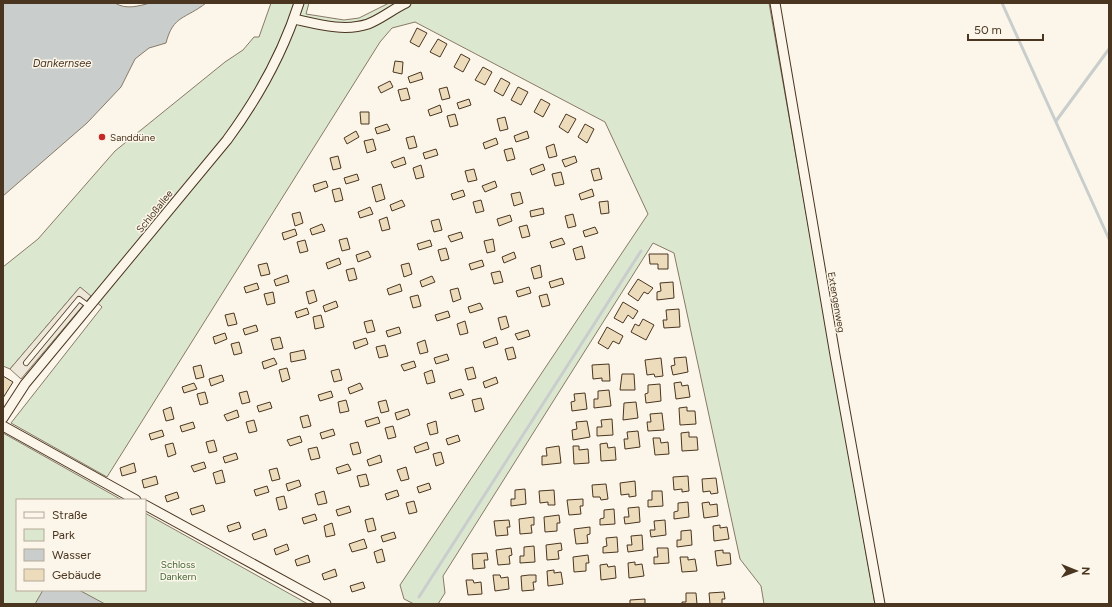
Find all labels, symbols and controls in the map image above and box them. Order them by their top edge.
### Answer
scale bar [968,16,1043,42]
text: 50 m [974,23,1002,37]
water label: Dankernsee [33,57,91,70]
place label: Sanddüne [110,131,156,144]
marker: Sanddüne [97,132,107,142]
street label: Schloßallee [133,187,176,235]
street label: Extengenweg [825,271,848,334]
legend [16,499,146,591]
text: Straße [52,508,88,522]
text: Park [52,528,75,542]
text: Wasser [52,548,91,562]
north arrow [1056,551,1096,591]
park label: Schloss Dankern [160,558,197,583]
text: N [1079,567,1092,576]
text: Gebäude [52,568,102,582]

